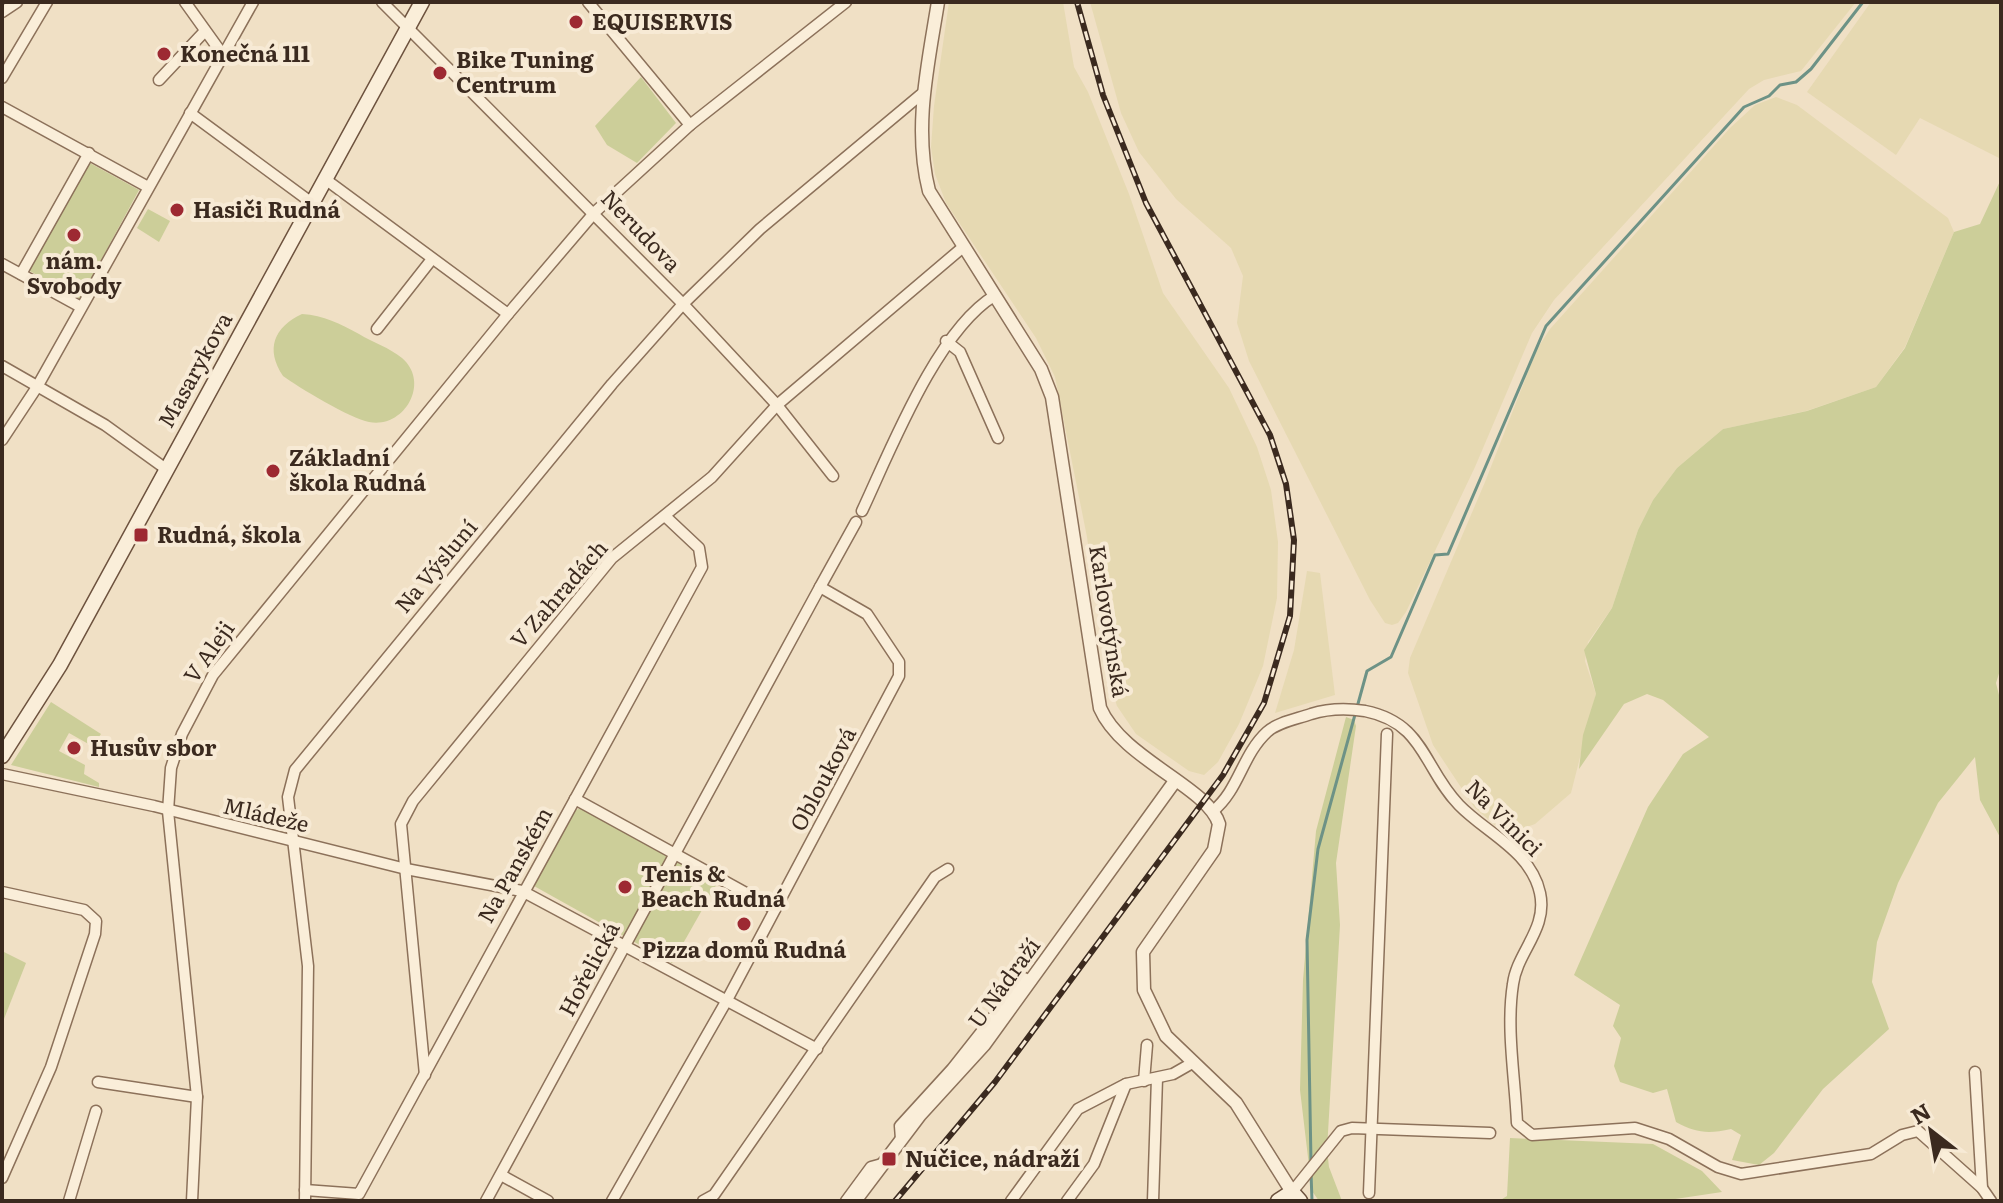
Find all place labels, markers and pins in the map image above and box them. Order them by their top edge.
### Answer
place label: EQUISERVIS [592,4,733,37]
marker: EQUISERVIS [567,13,585,31]
place label: Konečná 111 [180,36,310,69]
place label: Bike Tuning Centrum [456,42,594,100]
marker: Konečná 111 [155,45,173,63]
marker: Bike Tuning Centrum [431,64,449,82]
place label: Hasiči Rudná [193,192,341,225]
marker: Hasiči Rudná [168,201,186,219]
marker: nám. Svobody [65,226,83,244]
place label: nám. Svobody [27,243,122,301]
place label: Základní škola Rudná [289,440,426,498]
marker: Základní škola Rudná [264,462,282,480]
place label: Rudná, škola [157,517,301,550]
marker: Rudná, škola [132,526,150,544]
place label: Husův sbor [90,730,217,763]
marker: Husův sbor [65,739,83,757]
place label: Tenis & Beach Rudná [641,856,786,914]
marker: Tenis & Beach Rudná [616,878,634,896]
marker: Pizza domů Rudná [735,915,753,933]
place label: Pizza domů Rudná [642,932,847,965]
place label: Nučice, nádraží [905,1141,1080,1174]
marker: Nučice, nádraží [880,1150,898,1168]

